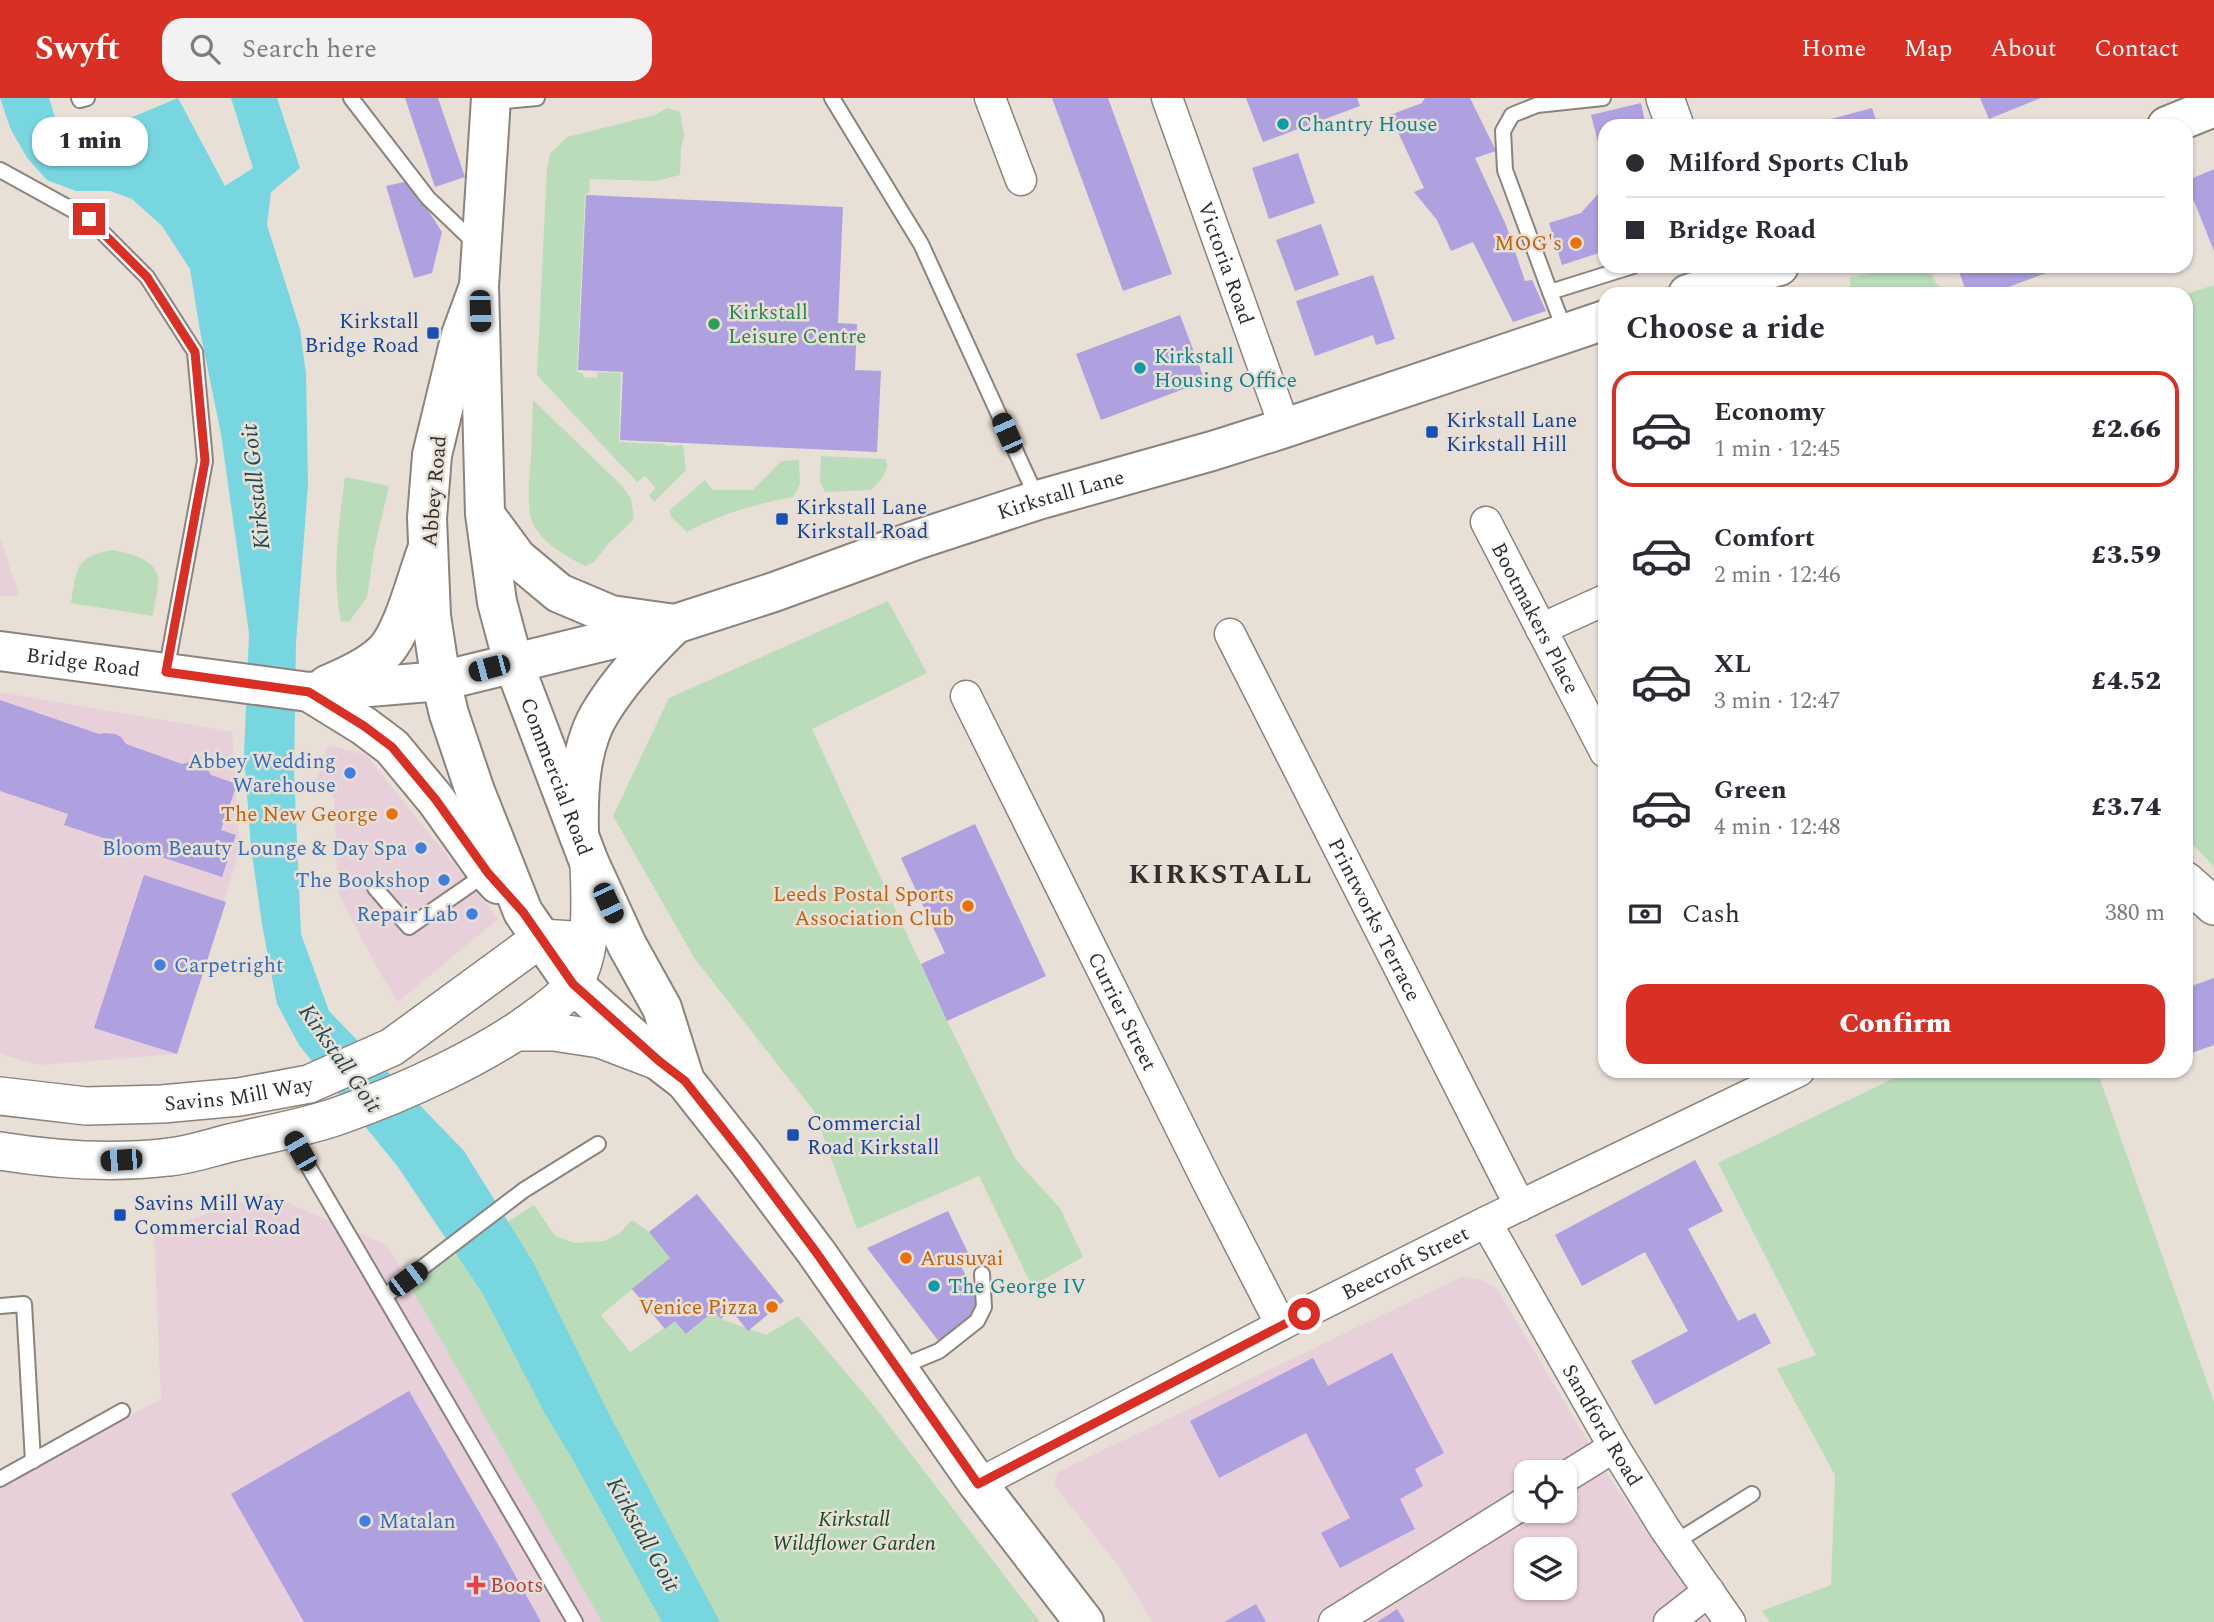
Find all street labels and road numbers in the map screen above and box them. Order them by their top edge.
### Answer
street label: Victoria Road [1188,197,1262,329]
street label: Abbey Road [414,434,456,548]
street label: Kirkstall Lane [993,461,1128,529]
street label: Bootmakers Place [1482,537,1587,700]
street label: Bridge Road [24,640,142,686]
street label: Commercial Road [511,693,600,861]
street label: Printworks Terrace [1319,833,1429,1007]
street label: Currier Street [1079,947,1165,1077]
street label: Savins Mill Way [163,1068,317,1121]
street label: Beecroft Street [1336,1218,1475,1309]
street label: Sandford Road [1553,1358,1650,1493]

